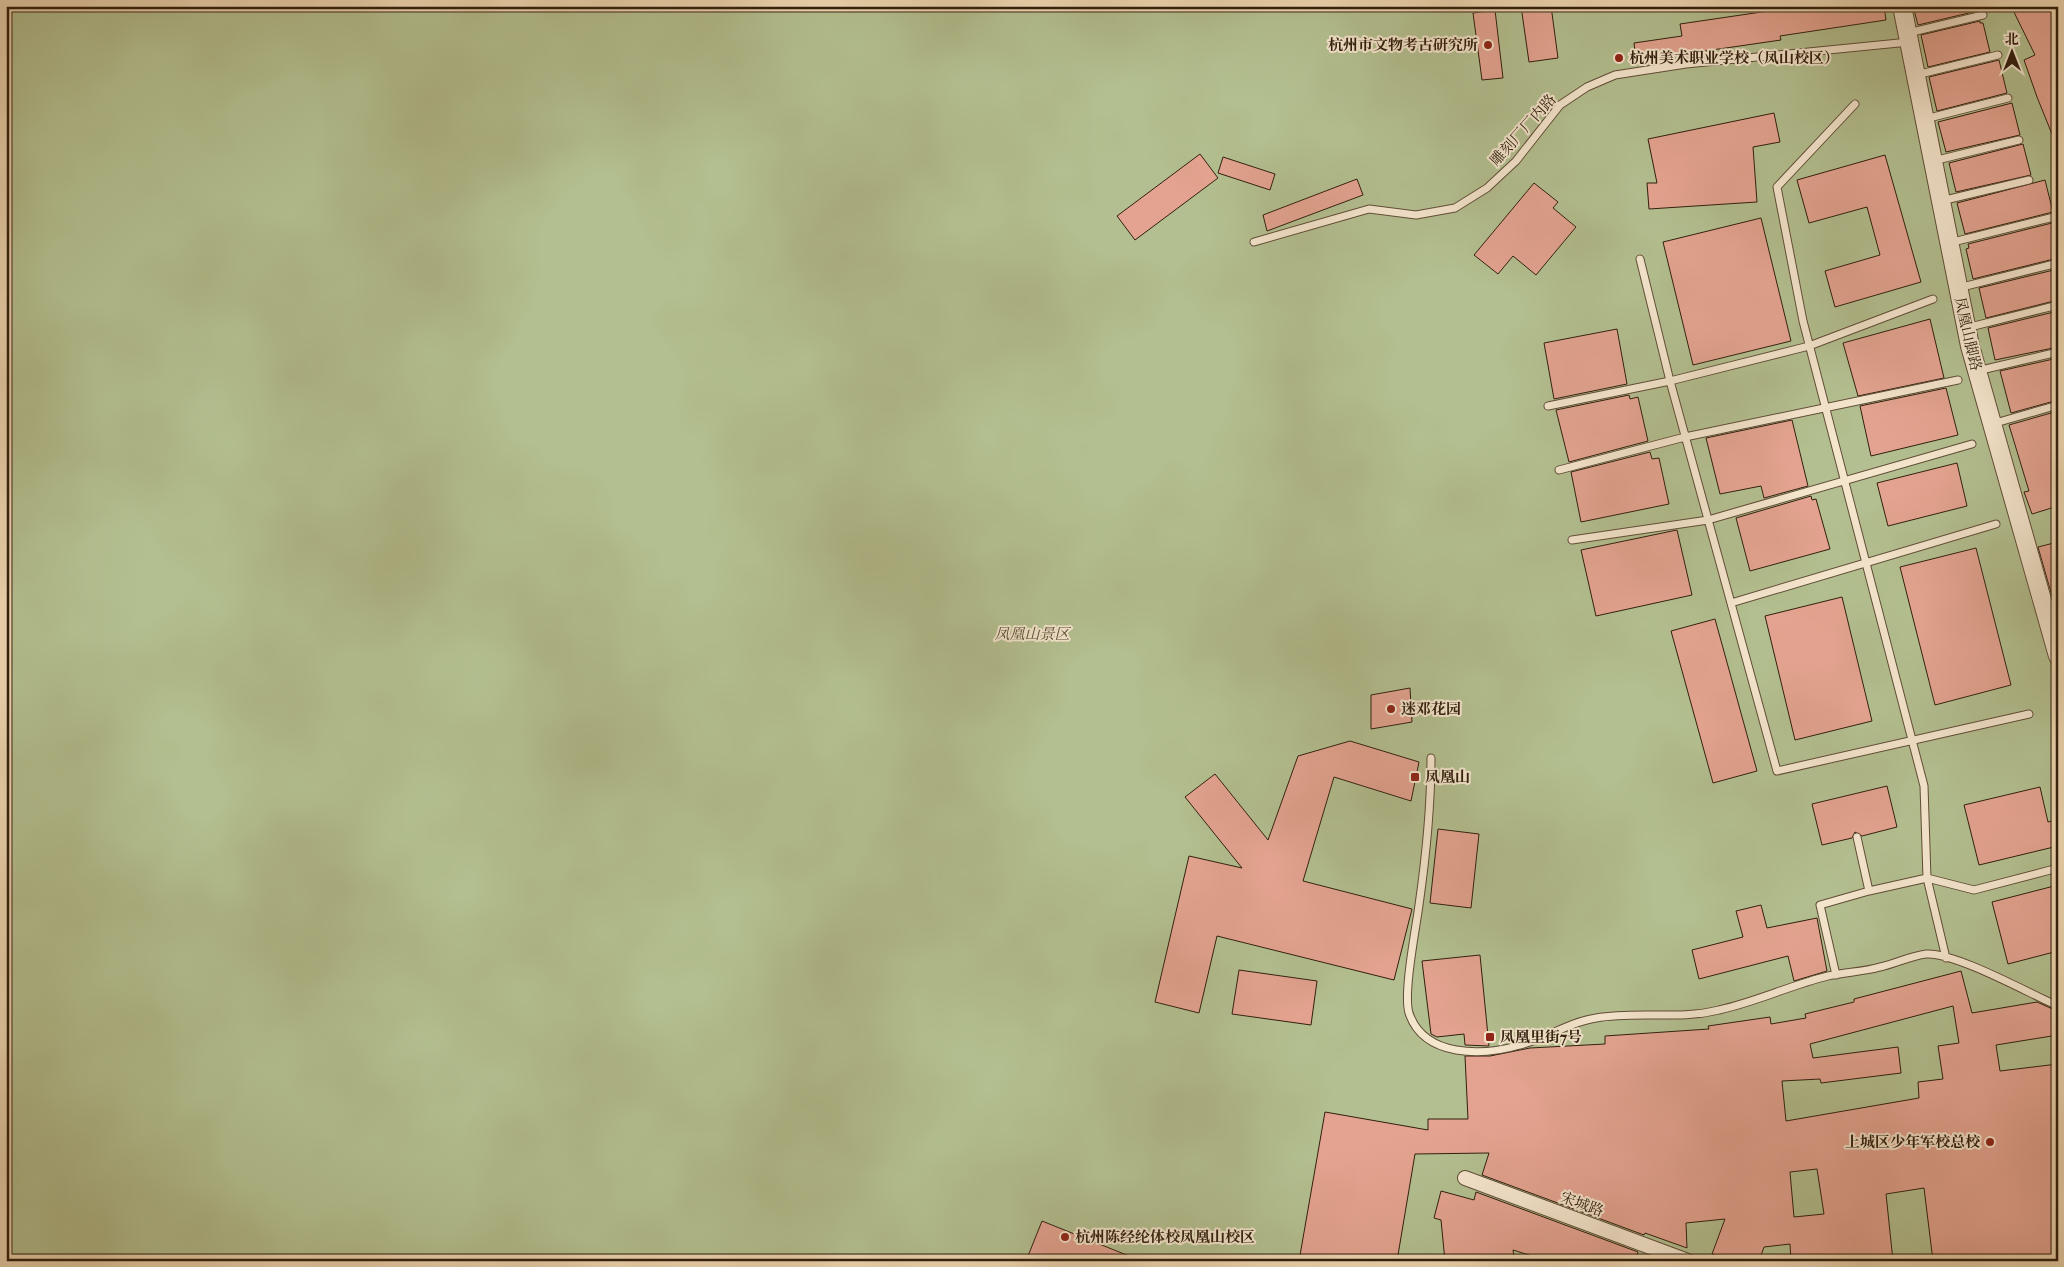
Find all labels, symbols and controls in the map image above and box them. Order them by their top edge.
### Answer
north arrow [1986,28,2036,78]
text: 北 [2005,31,2019,48]
place label: 杭州市文物考古研究所 [1328,36,1478,55]
marker: 杭州市文物考古研究所 [1482,39,1494,51]
place label: 杭州美术职业学校（凤山校区） [1629,49,1839,68]
marker: 杭州美术职业学校（凤山校区） [1613,52,1625,64]
street label: 雕刻厂厂内路 [1486,91,1561,170]
street label: 凤凰山脚路 [1950,295,1985,373]
park label: 凤凰山景区 [994,625,1071,644]
place label: 迷邓花园 [1401,700,1461,719]
marker: 迷邓花园 [1385,703,1397,715]
place label: 凤凰山 [1425,768,1470,787]
marker: 凤凰山 [1409,771,1421,783]
place label: 凤凰里街7号 [1500,1028,1582,1047]
marker: 凤凰里街7号 [1484,1031,1496,1043]
place label: 上城区少年军校总校 [1845,1133,1981,1152]
marker: 上城区少年军校总校 [1984,1136,1996,1148]
street label: 宋城路 [1557,1188,1606,1221]
place label: 杭州陈经纶体校凤凰山校区 [1075,1228,1255,1247]
marker: 杭州陈经纶体校凤凰山校区 [1059,1231,1071,1243]

